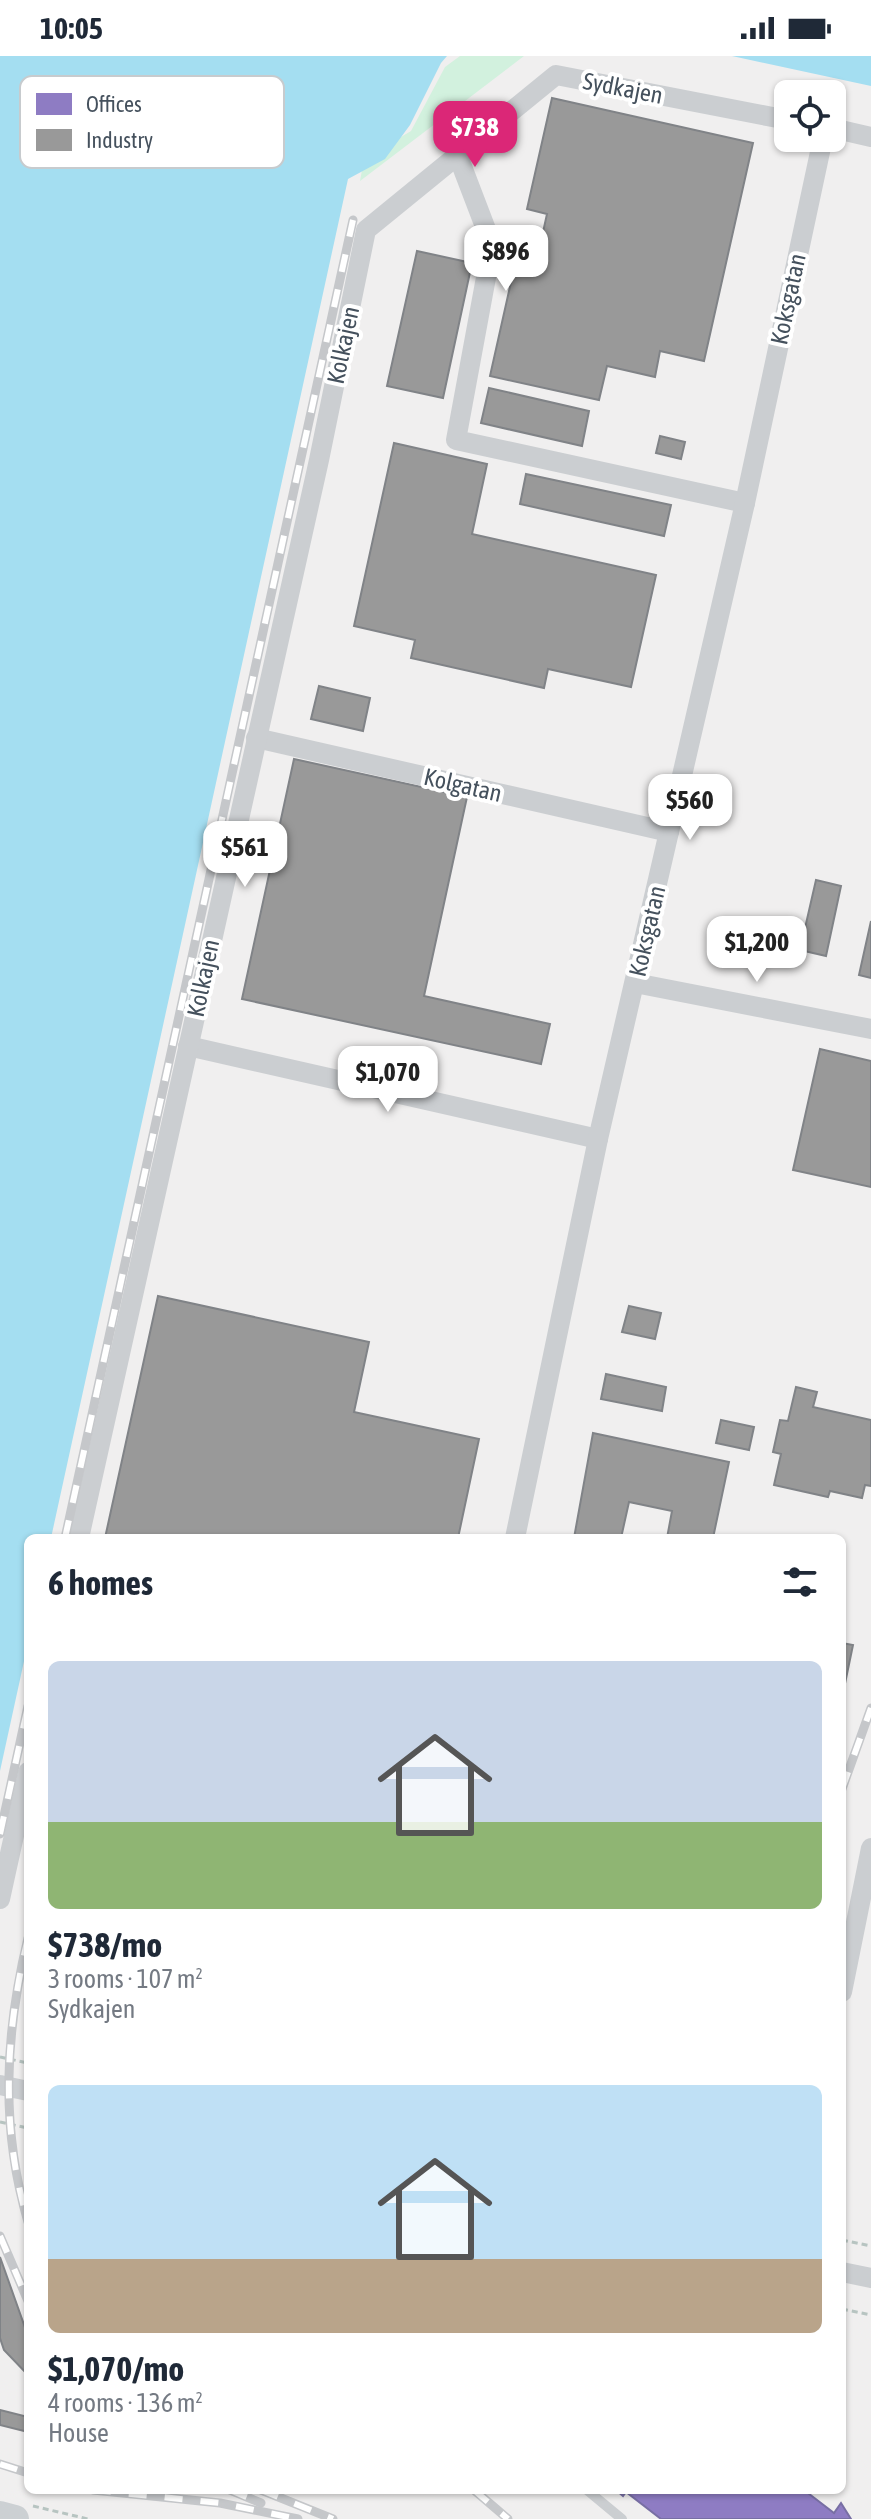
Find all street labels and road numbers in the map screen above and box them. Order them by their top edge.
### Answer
street label: Sydkajen [581,67,665,109]
street label: Koksgatan [765,251,811,347]
street label: Kolkajen [322,304,364,386]
street label: Kolgatan [421,763,505,807]
street label: Koksgatan [623,883,671,979]
street label: Kolkajen [182,937,224,1019]

